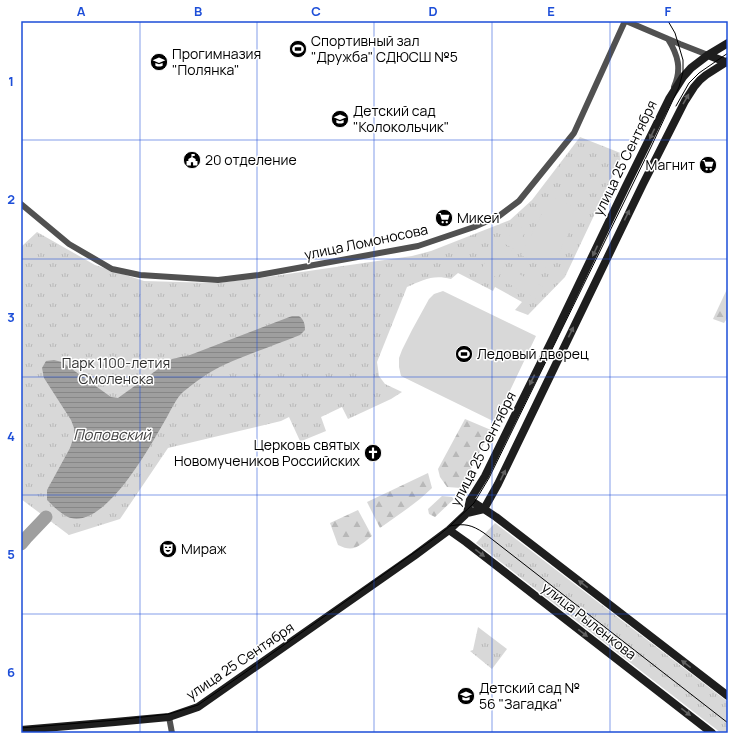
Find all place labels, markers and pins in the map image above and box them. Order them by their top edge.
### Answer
place label: Спортивный зал "Дружба" СДЮСШ №5 [311,31,458,66]
sports icon: Спортивный зал "Дружба" СДЮСШ №5 [288,39,308,59]
place label: Прогимназия "Полянка" [172,44,261,79]
school or university icon: Прогимназия "Полянка" [149,52,169,72]
place label: Детский сад "Колокольчик" [353,101,449,136]
school or university icon: Детский сад "Колокольчик" [330,109,350,129]
public building icon: 20 отделение [182,150,202,170]
place label: 20 отделение [205,150,297,169]
place label: Магнит [646,155,695,174]
supermarket icon: Магнит [698,155,718,175]
supermarket icon: Микей [434,208,454,228]
place label: Микей [457,208,500,227]
sports icon: Ледовый дворец [454,344,474,364]
place label: Ледовый дворец [477,344,589,363]
place label: Церковь святых Новомучеников Российских [174,435,361,470]
church icon: Церковь святых Новомучеников Российских [363,443,383,463]
theatre icon: Мираж [158,539,178,559]
place label: Мираж [181,539,227,558]
place label: Детский сад № 56 "Загадка" [479,678,580,713]
school or university icon: Детский сад № 56 "Загадка" [456,686,476,706]

